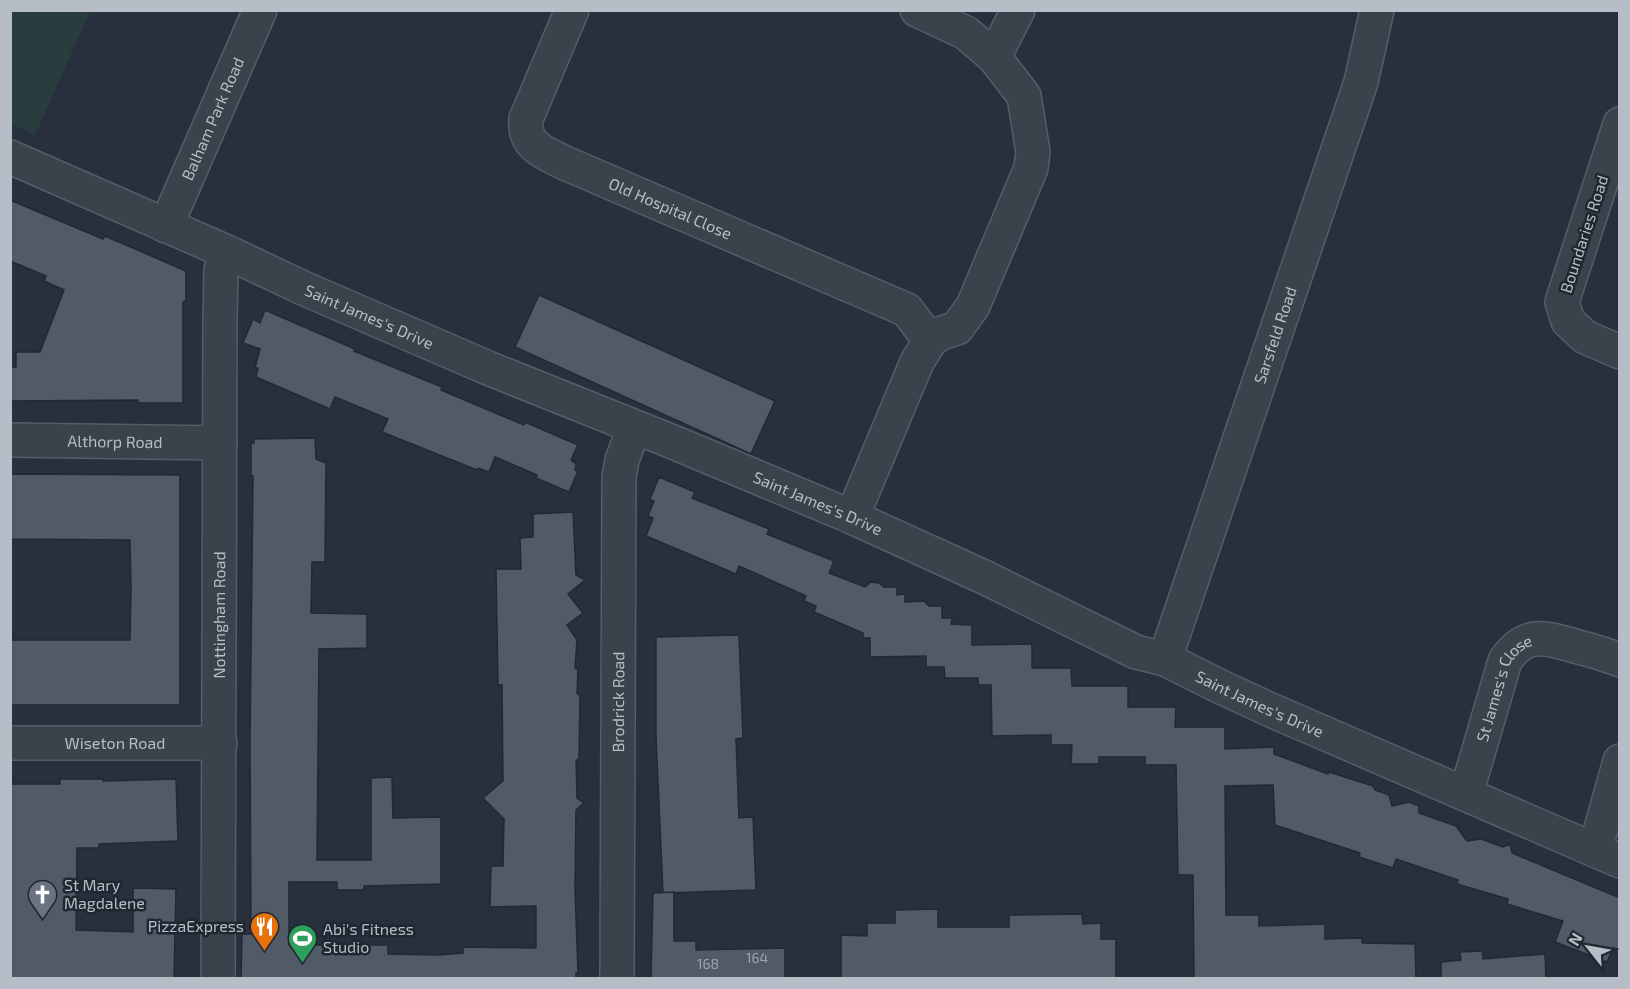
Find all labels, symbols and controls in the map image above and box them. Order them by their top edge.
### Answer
street label: Balham Park Road [177,54,247,183]
street label: Boundaries Road [1555,172,1612,295]
street label: Old Hospital Close [606,173,735,243]
street label: Saint James's Drive [302,280,437,352]
street label: Sarsfeld Road [1249,284,1300,386]
street label: Althorp Road [67,431,163,451]
street label: Saint James's Drive [751,467,886,539]
street label: Nottingham Road [209,551,228,679]
street label: St James's Close [1472,630,1534,744]
street label: Brodrick Road [608,651,627,753]
street label: Saint James's Drive [1193,666,1327,741]
street label: Wiseton Road [65,733,165,752]
place label: St Mary Magdalene [64,875,145,912]
church icon: St Mary Magdalene [27,878,59,920]
restaurant icon: PizzaExpress [249,910,281,952]
place label: PizzaExpress [148,916,244,935]
north arrow [1558,917,1618,977]
place label: Abi's Fitness Studio [323,919,414,956]
sports icon: Abi's Fitness Studio [286,922,318,964]
text: N [1564,929,1586,949]
house number: 164 [746,949,768,966]
house number: 168 [697,955,719,972]

